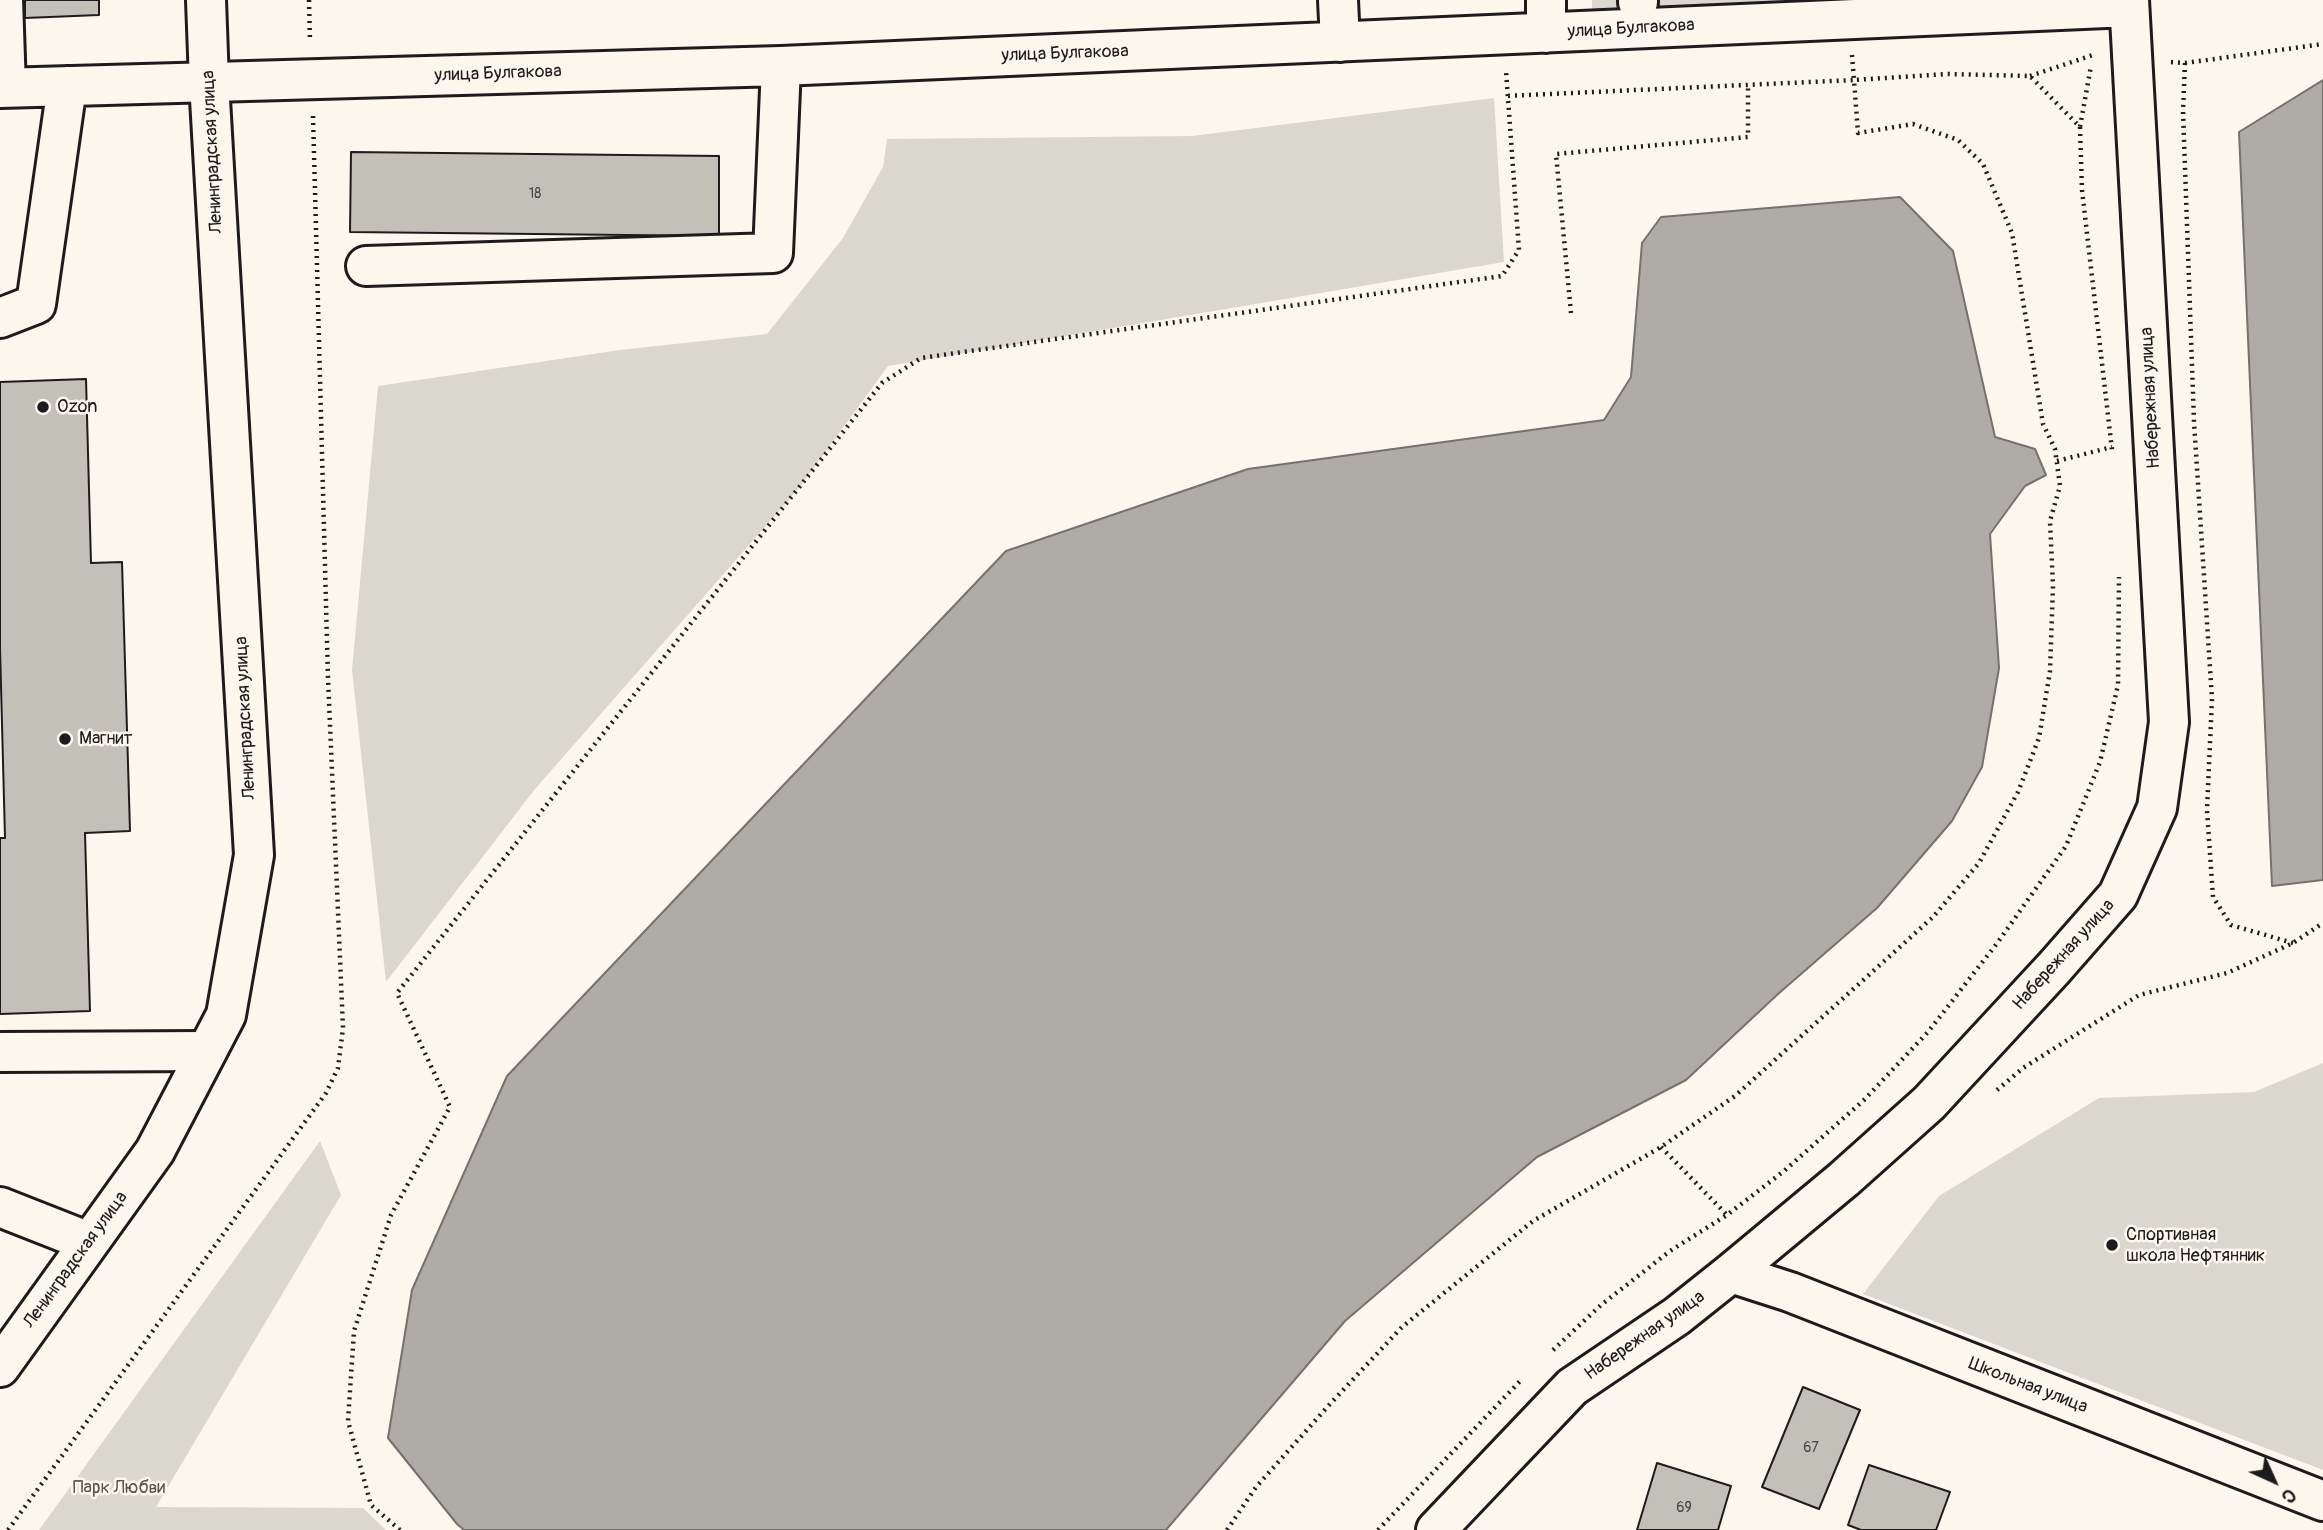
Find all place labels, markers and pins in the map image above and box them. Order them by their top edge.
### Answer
place label: Ozon [57,396,97,418]
marker: Ozon [35,399,51,415]
place label: Магнит [79,728,132,750]
marker: Магнит [57,731,73,747]
place label: Спортивная школа Нефтянник [2126,1224,2265,1266]
marker: Спортивная школа Нефтянник [2104,1237,2120,1253]

